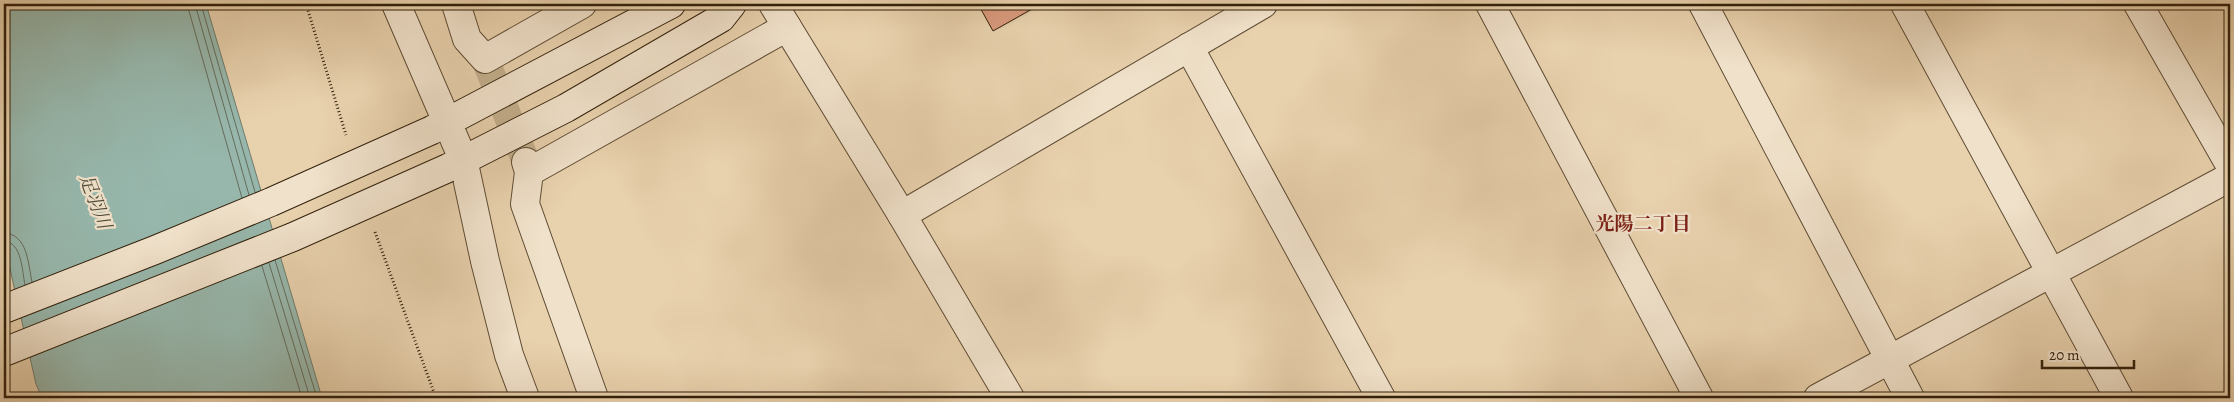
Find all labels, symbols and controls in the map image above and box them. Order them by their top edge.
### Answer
water label: 足羽川 [73,170,118,234]
district label: 光陽二丁目 [1595,211,1691,237]
scale bar [2042,337,2134,369]
text: 20 m [2049,345,2080,365]

